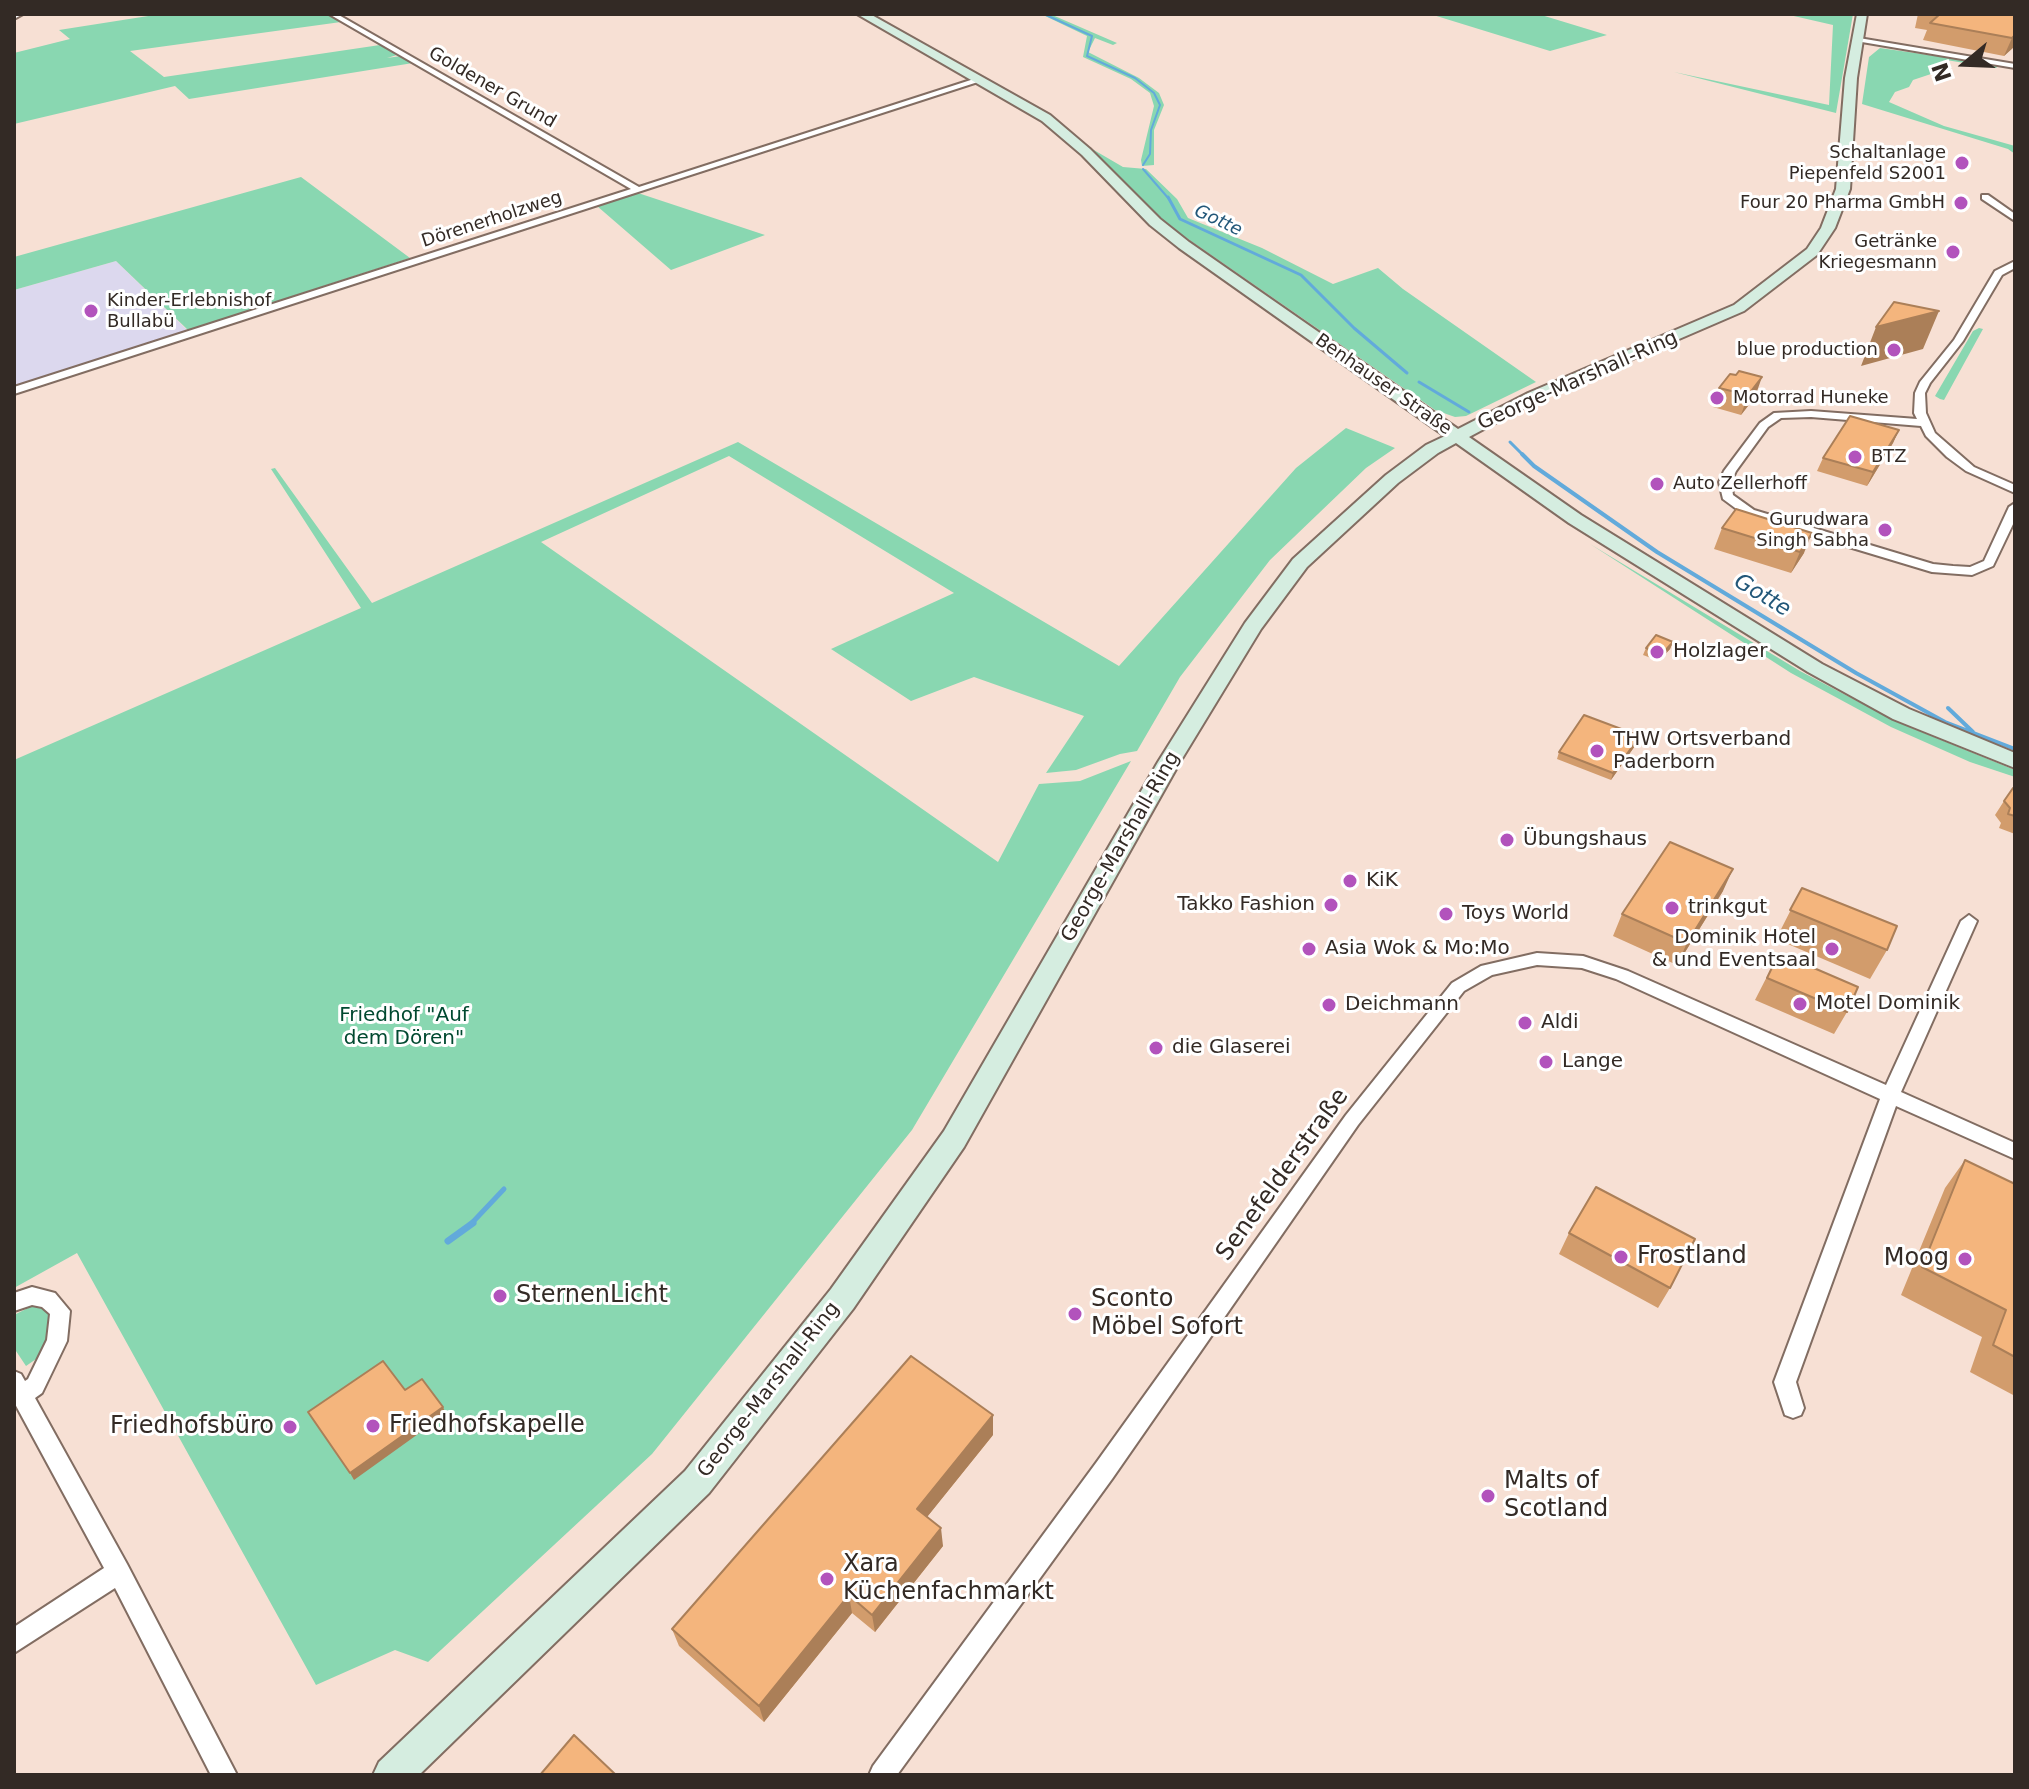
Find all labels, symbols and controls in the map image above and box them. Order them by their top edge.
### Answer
north arrow [1925,24,2005,104]
street label: Goldener Grund [424,43,560,133]
text: N [1927,59,1957,85]
place label: Schaltanlage Piepenfeld S2001 [1789,142,1946,184]
marker: Schaltanlage Piepenfeld S2001 [1953,154,1971,172]
street label: Dörenerholzweg [419,187,565,253]
place label: Four 20 Pharma GmbH [1740,192,1945,214]
marker: Four 20 Pharma GmbH [1952,194,1970,212]
water label: Gotte [1191,201,1245,241]
place label: Getränke Kriegesmann [1818,231,1937,274]
marker: Getränke Kriegesmann [1944,243,1962,261]
place label: Kinder-Erlebnishof Bullabü [107,290,271,332]
marker: Kinder-Erlebnishof Bullabü [82,302,100,320]
street label: George-Marshall-Ring [1474,326,1682,436]
street label: Benhauser Straße [1311,330,1455,440]
place label: blue production [1737,339,1878,361]
marker: blue production [1885,341,1903,359]
place label: Motorrad Huneke [1733,387,1889,409]
marker: Motorrad Huneke [1708,389,1726,407]
place label: BTZ [1871,446,1907,468]
marker: BTZ [1846,448,1864,466]
place label: Auto Zellerhoff [1673,473,1807,495]
marker: Auto Zellerhoff [1648,475,1666,493]
place label: Gurudwara Singh Sabha [1756,509,1869,552]
marker: Gurudwara Singh Sabha [1876,521,1894,539]
water label: Gotte [1729,569,1795,623]
place label: Holzlager [1673,640,1767,664]
marker: Holzlager [1648,643,1666,661]
place label: THW Ortsverband Paderborn [1613,728,1791,775]
marker: THW Ortsverband Paderborn [1588,742,1606,760]
street label: George-Marshall-Ring [1057,747,1185,947]
place label: Übungshaus [1523,828,1647,852]
marker: Übungshaus [1498,831,1516,849]
place label: KiK [1366,869,1398,893]
marker: KiK [1341,872,1359,890]
place label: Takko Fashion [1177,893,1315,917]
marker: Takko Fashion [1322,896,1340,914]
place label: trinkgut [1688,896,1767,920]
marker: trinkgut [1663,899,1681,917]
place label: Toys World [1462,902,1569,926]
marker: Toys World [1437,905,1455,923]
place label: Dominik Hotel & und Eventsaal [1652,926,1816,973]
place label: Asia Wok & Mo:Mo [1325,937,1510,961]
marker: Asia Wok & Mo:Mo [1300,940,1318,958]
marker: Dominik Hotel & und Eventsaal [1823,940,1841,958]
place label: Motel Dominik [1816,992,1960,1016]
place label: Deichmann [1345,993,1459,1017]
marker: Motel Dominik [1791,995,1809,1013]
marker: Deichmann [1320,996,1338,1014]
park label: Friedhof "Auf dem Dören" [339,1004,469,1051]
place label: Aldi [1541,1011,1578,1035]
marker: Aldi [1516,1014,1534,1032]
place label: die Glaserei [1172,1036,1291,1060]
marker: die Glaserei [1147,1039,1165,1057]
place label: Lange [1562,1050,1623,1074]
marker: Lange [1537,1053,1555,1071]
street label: Senefelderstraße [1211,1083,1355,1267]
place label: Frostland [1637,1243,1747,1271]
place label: Moog [1884,1245,1949,1273]
marker: Frostland [1612,1248,1630,1266]
marker: Moog [1956,1250,1974,1268]
place label: SternenLicht [516,1282,668,1310]
place label: Sconto Möbel Sofort [1091,1286,1243,1342]
marker: SternenLicht [491,1287,509,1305]
street label: George-Marshall-Ring [693,1297,845,1483]
marker: Sconto Möbel Sofort [1066,1305,1084,1323]
place label: Friedhofskapelle [389,1412,585,1440]
place label: Friedhofsbüro [110,1413,274,1441]
marker: Friedhofskapelle [364,1417,382,1435]
marker: Friedhofsbüro [281,1418,299,1436]
place label: Malts of Scotland [1504,1468,1608,1524]
marker: Malts of Scotland [1479,1487,1497,1505]
place label: Xara Küchenfachmarkt [843,1551,1054,1607]
marker: Xara Küchenfachmarkt [818,1570,836,1588]

